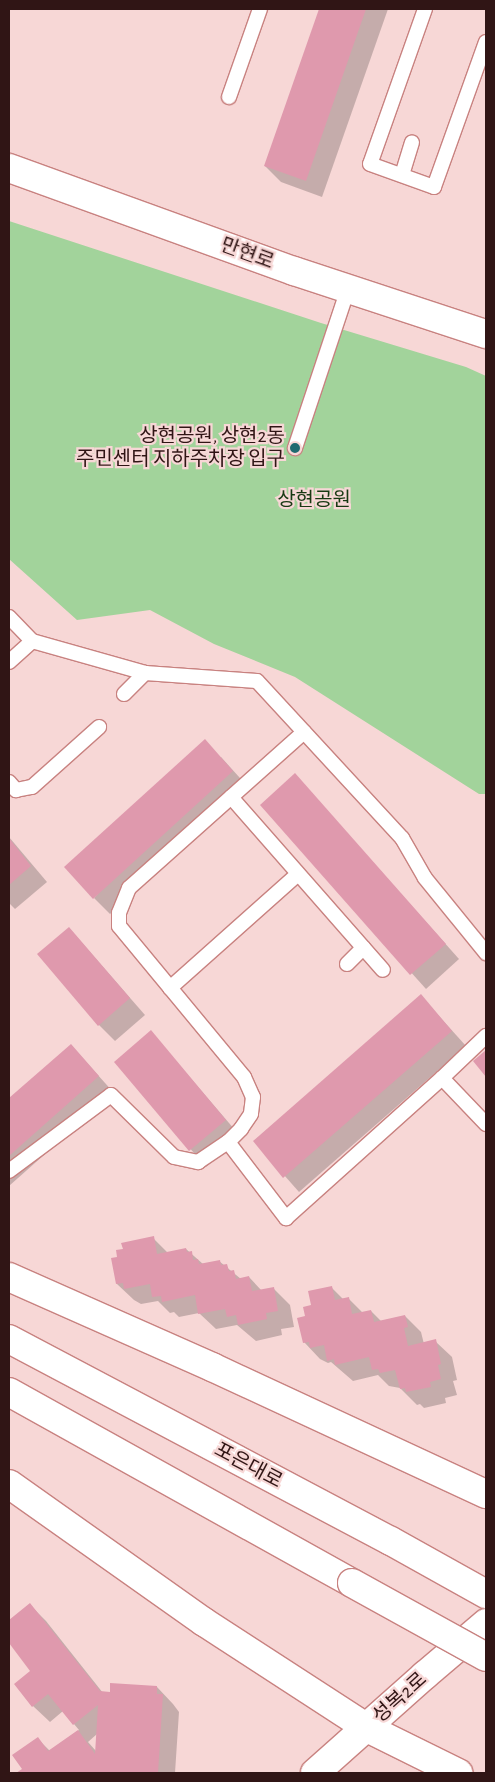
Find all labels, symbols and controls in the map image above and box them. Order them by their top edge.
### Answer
street label: 만현로 [217,233,277,275]
place label: 상현공원, 상현2동 주민센터 지하주차장 입구 [76,424,285,471]
marker: 상현공원, 상현2동 주민센터 지하주차장 입구 [289,442,301,454]
park label: 상현공원 [277,488,351,512]
street label: 포은대로 [210,1438,286,1494]
street label: 성복2로 [368,1668,432,1728]

